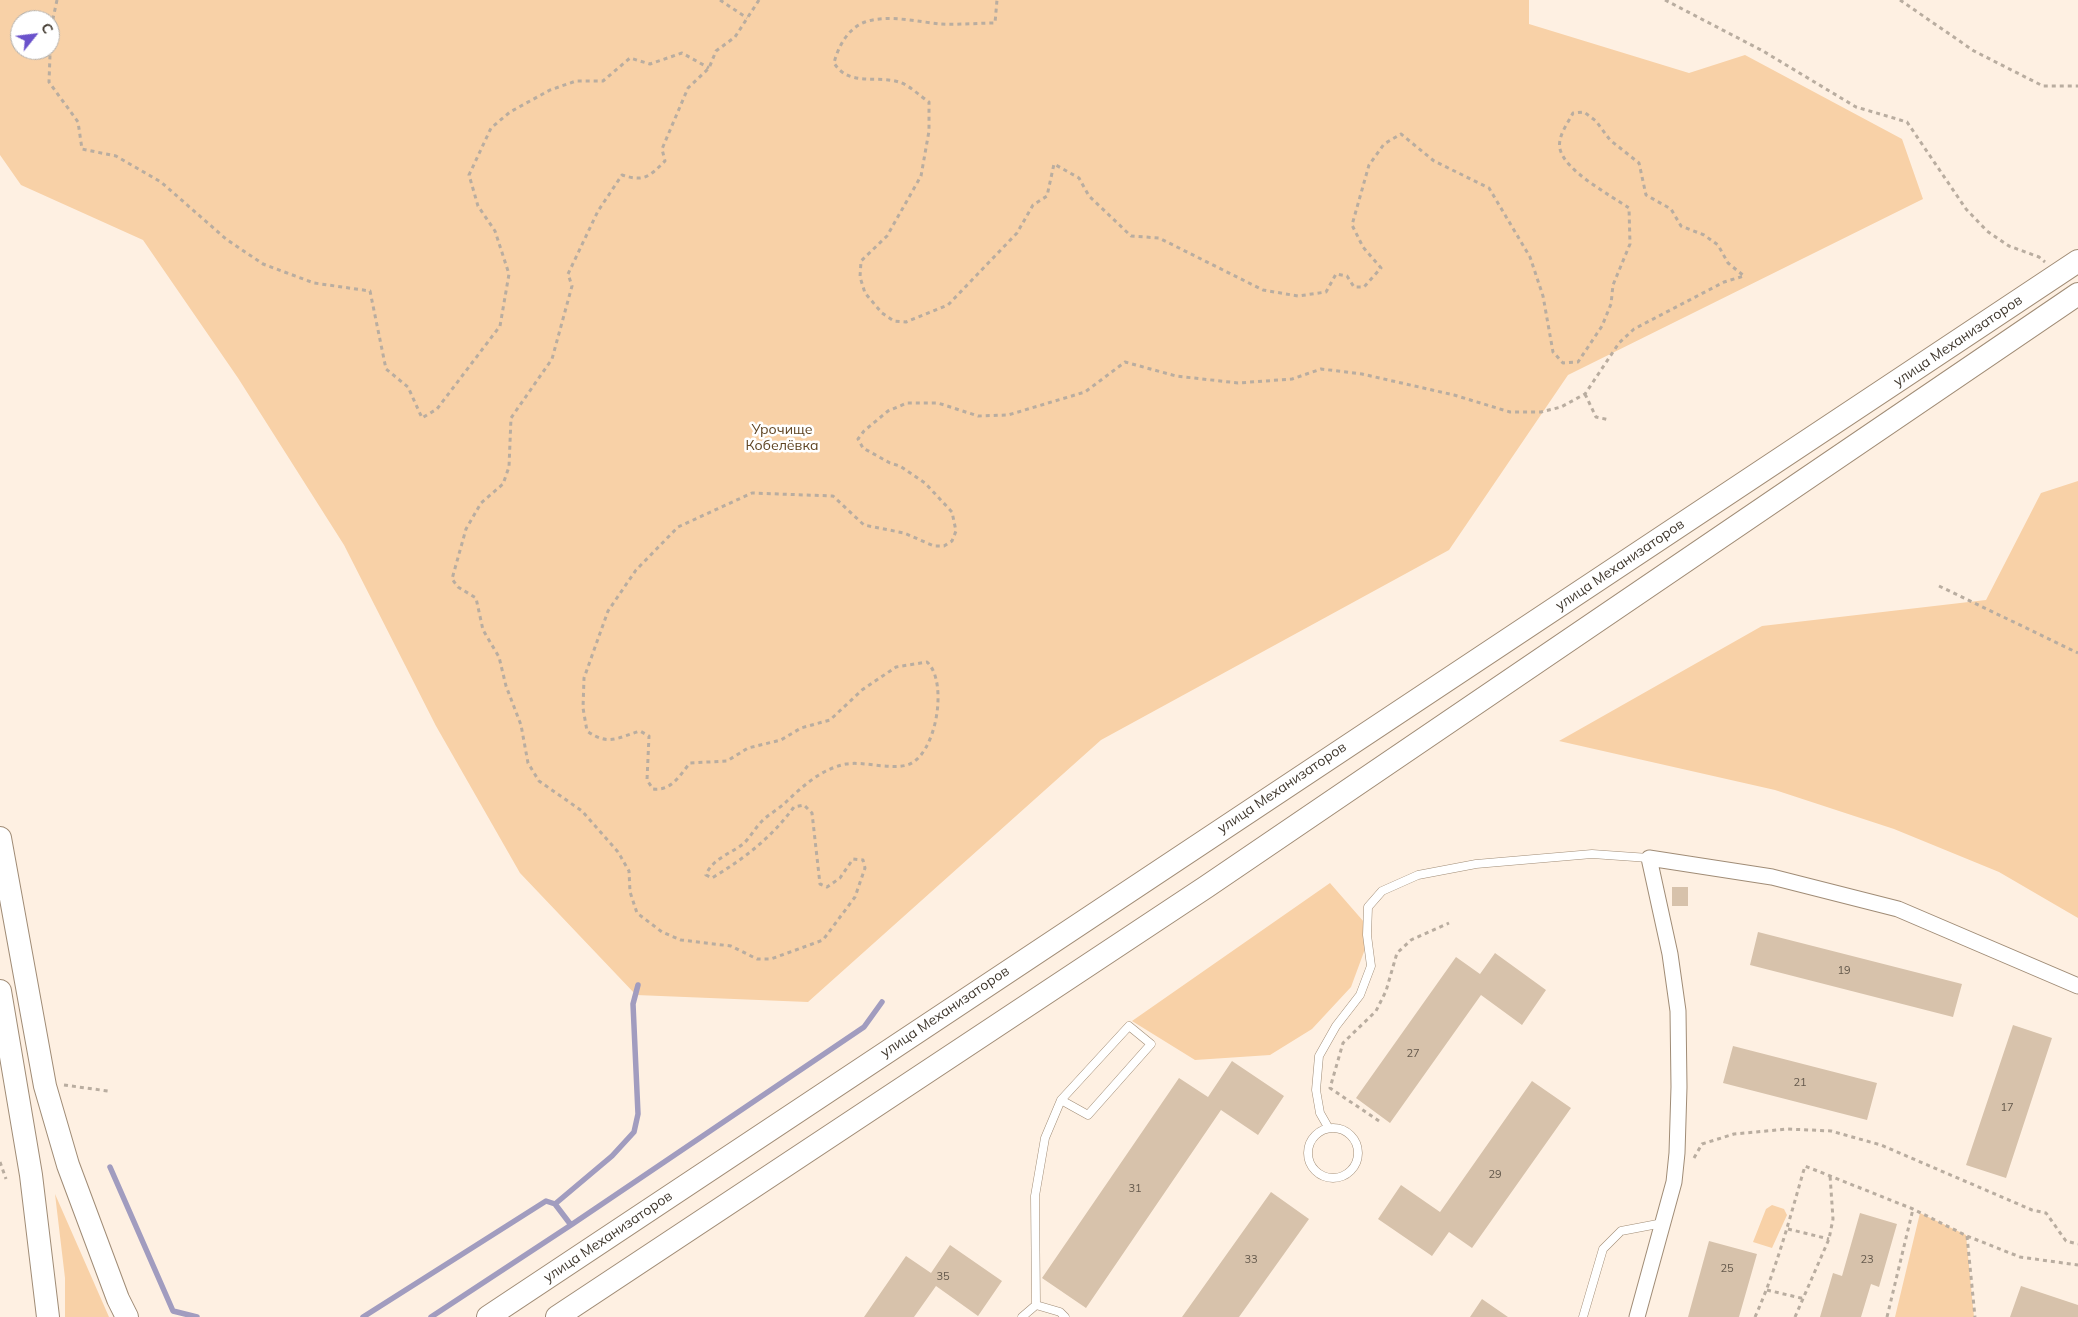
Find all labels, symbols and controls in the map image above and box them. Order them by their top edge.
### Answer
north arrow [10,10,60,60]
text: С [37,20,57,37]
street label: улица Механизаторов [1891,292,2025,390]
park label: Урочище Кобелёвка [745,422,819,454]
street label: улица Механизаторов [1553,516,1687,614]
street label: улица Механизаторов [1215,739,1349,837]
street label: улица Механизаторов [878,963,1012,1061]
house number: 19 [1837,964,1851,978]
house number: 27 [1406,1047,1420,1061]
house number: 21 [1793,1076,1807,1090]
house number: 17 [2000,1101,2014,1115]
house number: 29 [1488,1168,1502,1182]
house number: 31 [1128,1182,1142,1196]
street label: улица Механизаторов [541,1188,675,1286]
house number: 33 [1244,1253,1258,1267]
house number: 23 [1860,1253,1874,1267]
house number: 25 [1720,1262,1734,1276]
house number: 35 [936,1270,950,1284]

